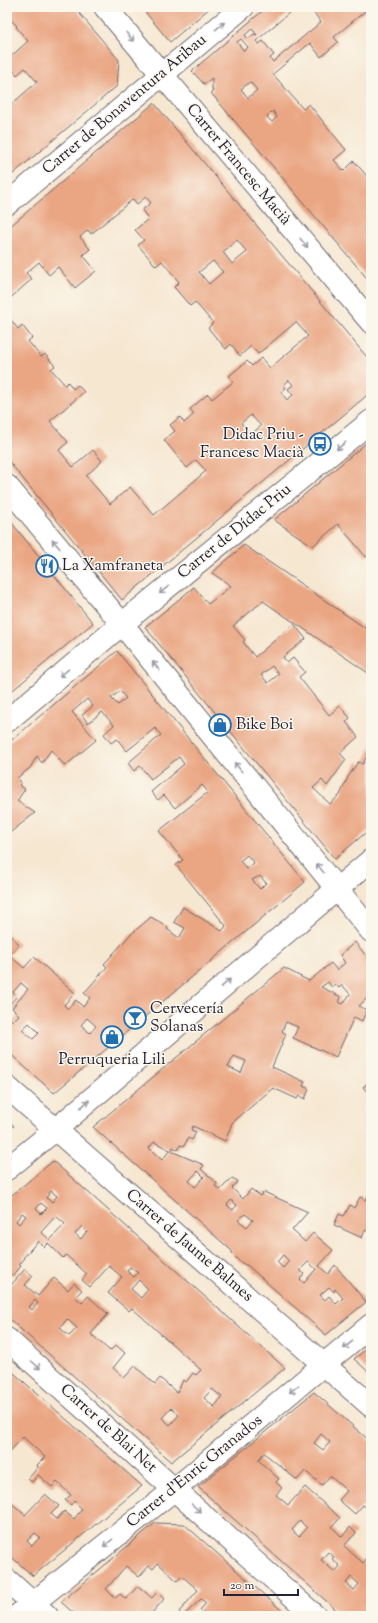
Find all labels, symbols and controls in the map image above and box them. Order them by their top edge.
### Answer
one-way arrow [215,22,225,31]
street label: Carrer de Bonaventura Aribau [38,29,212,181]
one-way arrow [126,31,135,42]
street label: Carrer Francesc Macià [180,99,296,231]
one-way arrow [300,238,309,248]
place label: Didac Priu - Francesc Macià [200,424,305,465]
bus stop icon: Didac Priu - Francesc Macià [307,431,333,457]
one-way arrow [335,441,346,450]
street label: Carrer de Dídac Priu [173,479,297,585]
one-way arrow [51,539,60,550]
restaurant icon: La Xamfraneta [34,553,60,579]
place label: La Xamfraneta [62,555,164,578]
one-way arrow [159,585,170,594]
one-way arrow [152,661,161,672]
one-way arrow [59,668,70,677]
shop icon: Bike Boi [207,712,233,738]
place label: Bike Boi [236,714,294,737]
one-way arrow [234,762,243,773]
one-way arrow [316,863,325,873]
one-way arrow [221,979,232,988]
place label: Cervecería Solanas [150,998,224,1039]
bar icon: Cervecería Solanas [122,1005,148,1031]
shop icon: Perruqueria Lili [99,1024,125,1050]
place label: Perruqueria Lili [59,1049,166,1072]
one-way arrow [80,1100,90,1109]
street label: Carrer de Jaume Balmes [120,1184,258,1308]
one-way arrow [342,1340,353,1349]
one-way arrow [31,1360,41,1369]
street label: Carrer de Blai Net [54,1379,162,1479]
one-way arrow [289,1385,300,1394]
street label: Carrer d'Enric Granados [122,1410,268,1534]
one-way arrow [190,1503,201,1512]
one-way arrow [102,1538,113,1547]
scale bar [224,1571,298,1597]
text: 20 m [230,1577,255,1595]

